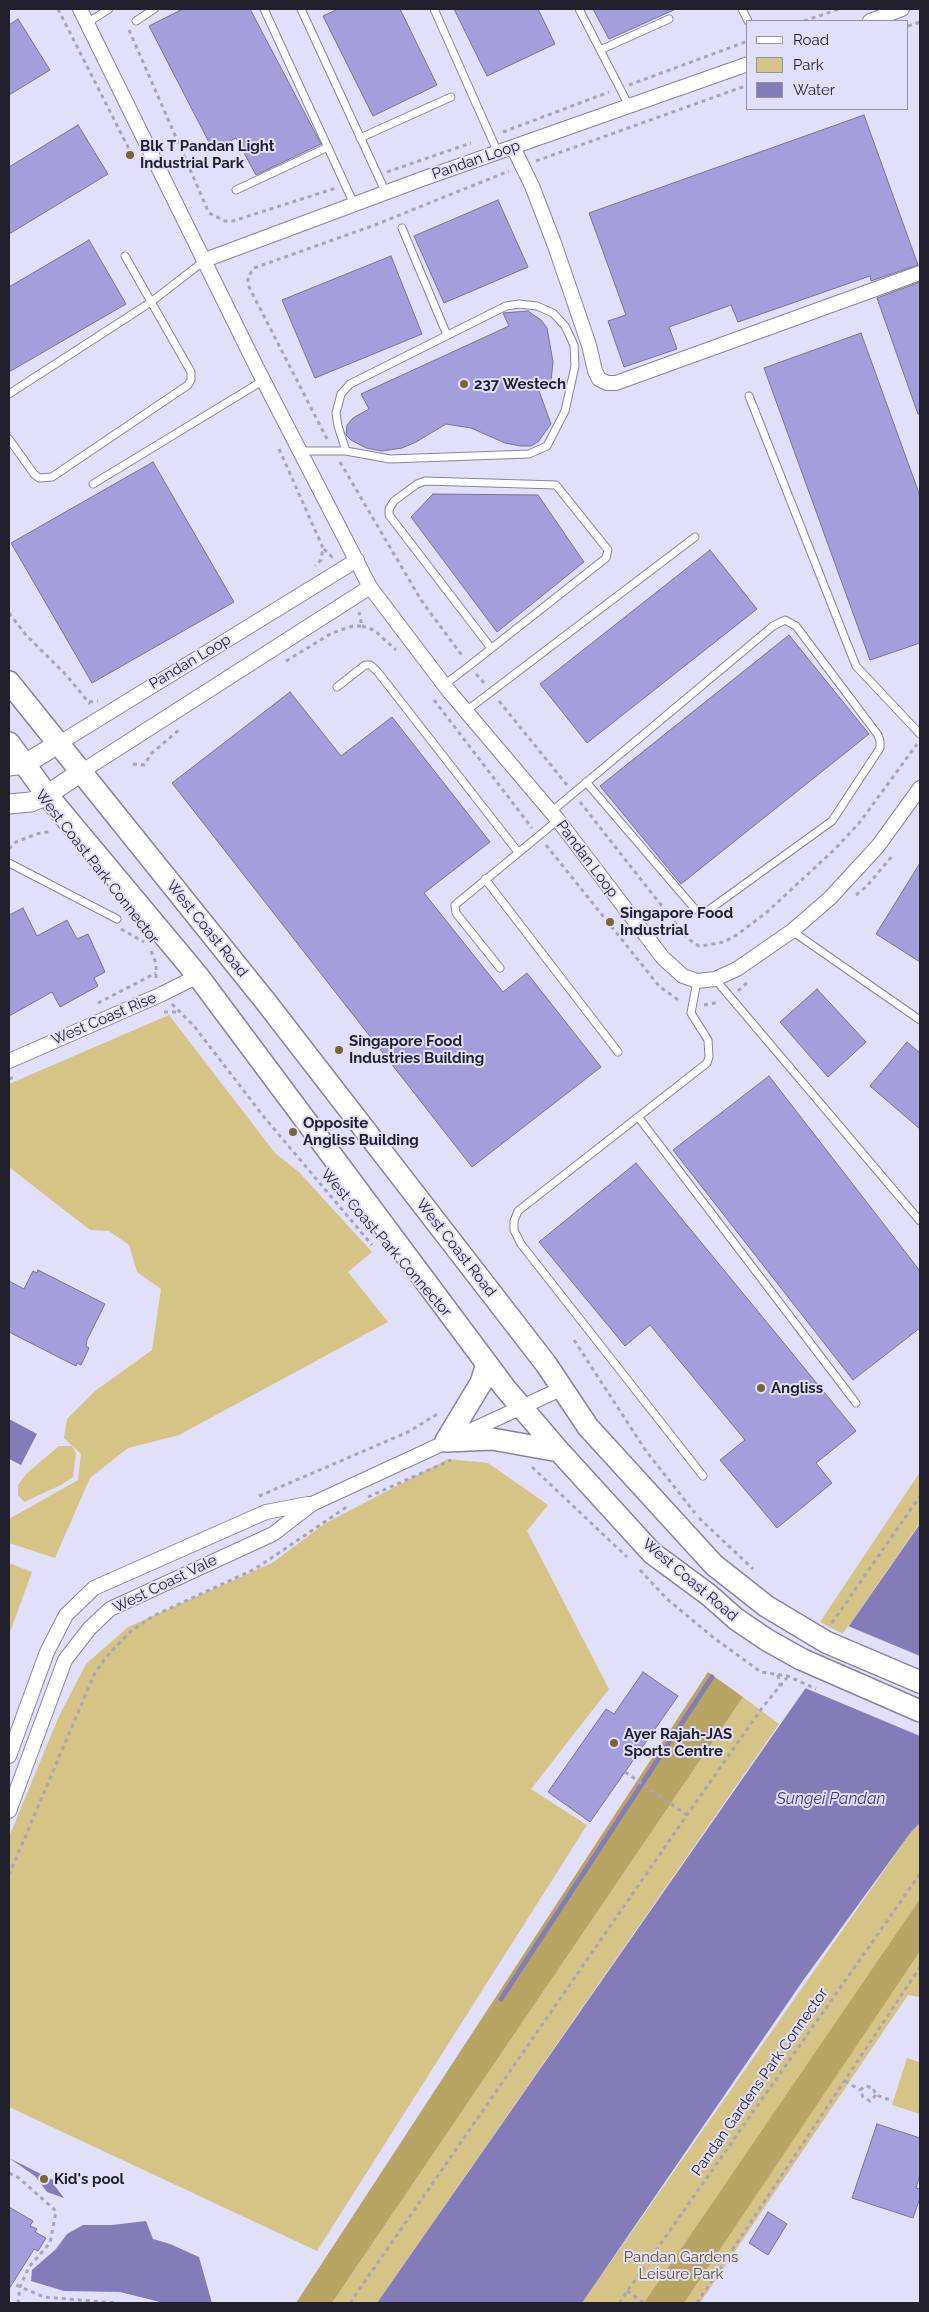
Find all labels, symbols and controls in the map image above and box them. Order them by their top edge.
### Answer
legend [746,20,909,110]
text: Road [793,31,829,49]
text: Park [793,56,824,74]
text: Water [793,81,835,99]
place label: Blk T Pandan Light Industrial Park [140,137,275,172]
street label: Pandan Loop [430,137,522,183]
marker: Blk T Pandan Light Industrial Park [124,149,136,161]
place label: 237 Westech [474,375,566,393]
marker: 237 Westech [458,378,470,390]
street label: Pandan Loop [146,631,234,693]
street label: West Coast Park Connector [31,786,163,948]
street label: Pandan Loop [552,817,622,901]
street label: West Coast Road [163,877,251,981]
place label: Singapore Food Industrial [620,904,733,939]
marker: Singapore Food Industrial [604,916,616,928]
street label: West Coast Rise [49,989,159,1049]
place label: Singapore Food Industries Building [349,1032,484,1067]
marker: Singapore Food Industries Building [333,1044,345,1056]
place label: Opposite Angliss Building [303,1114,419,1149]
marker: Opposite Angliss Building [287,1126,299,1138]
street label: West Coast Park Connector [317,1165,455,1321]
street label: West Coast Road [412,1196,500,1300]
place label: Angliss [771,1379,823,1397]
marker: Angliss [755,1382,767,1394]
street label: West Coast Road [639,1535,741,1625]
street label: West Coast Vale [110,1551,220,1617]
place label: Ayer Rajah-JAS Sports Centre [624,1725,732,1760]
marker: Ayer Rajah-JAS Sports Centre [608,1737,620,1749]
water label: Sungei Pandan [777,1789,885,1809]
street label: Pandan Gardens Park Connector [688,1985,832,2179]
place label: Kid's pool [54,2170,124,2188]
marker: Kid's pool [38,2173,50,2185]
park label: Pandan Gardens Leisure Park [624,2248,738,2283]

